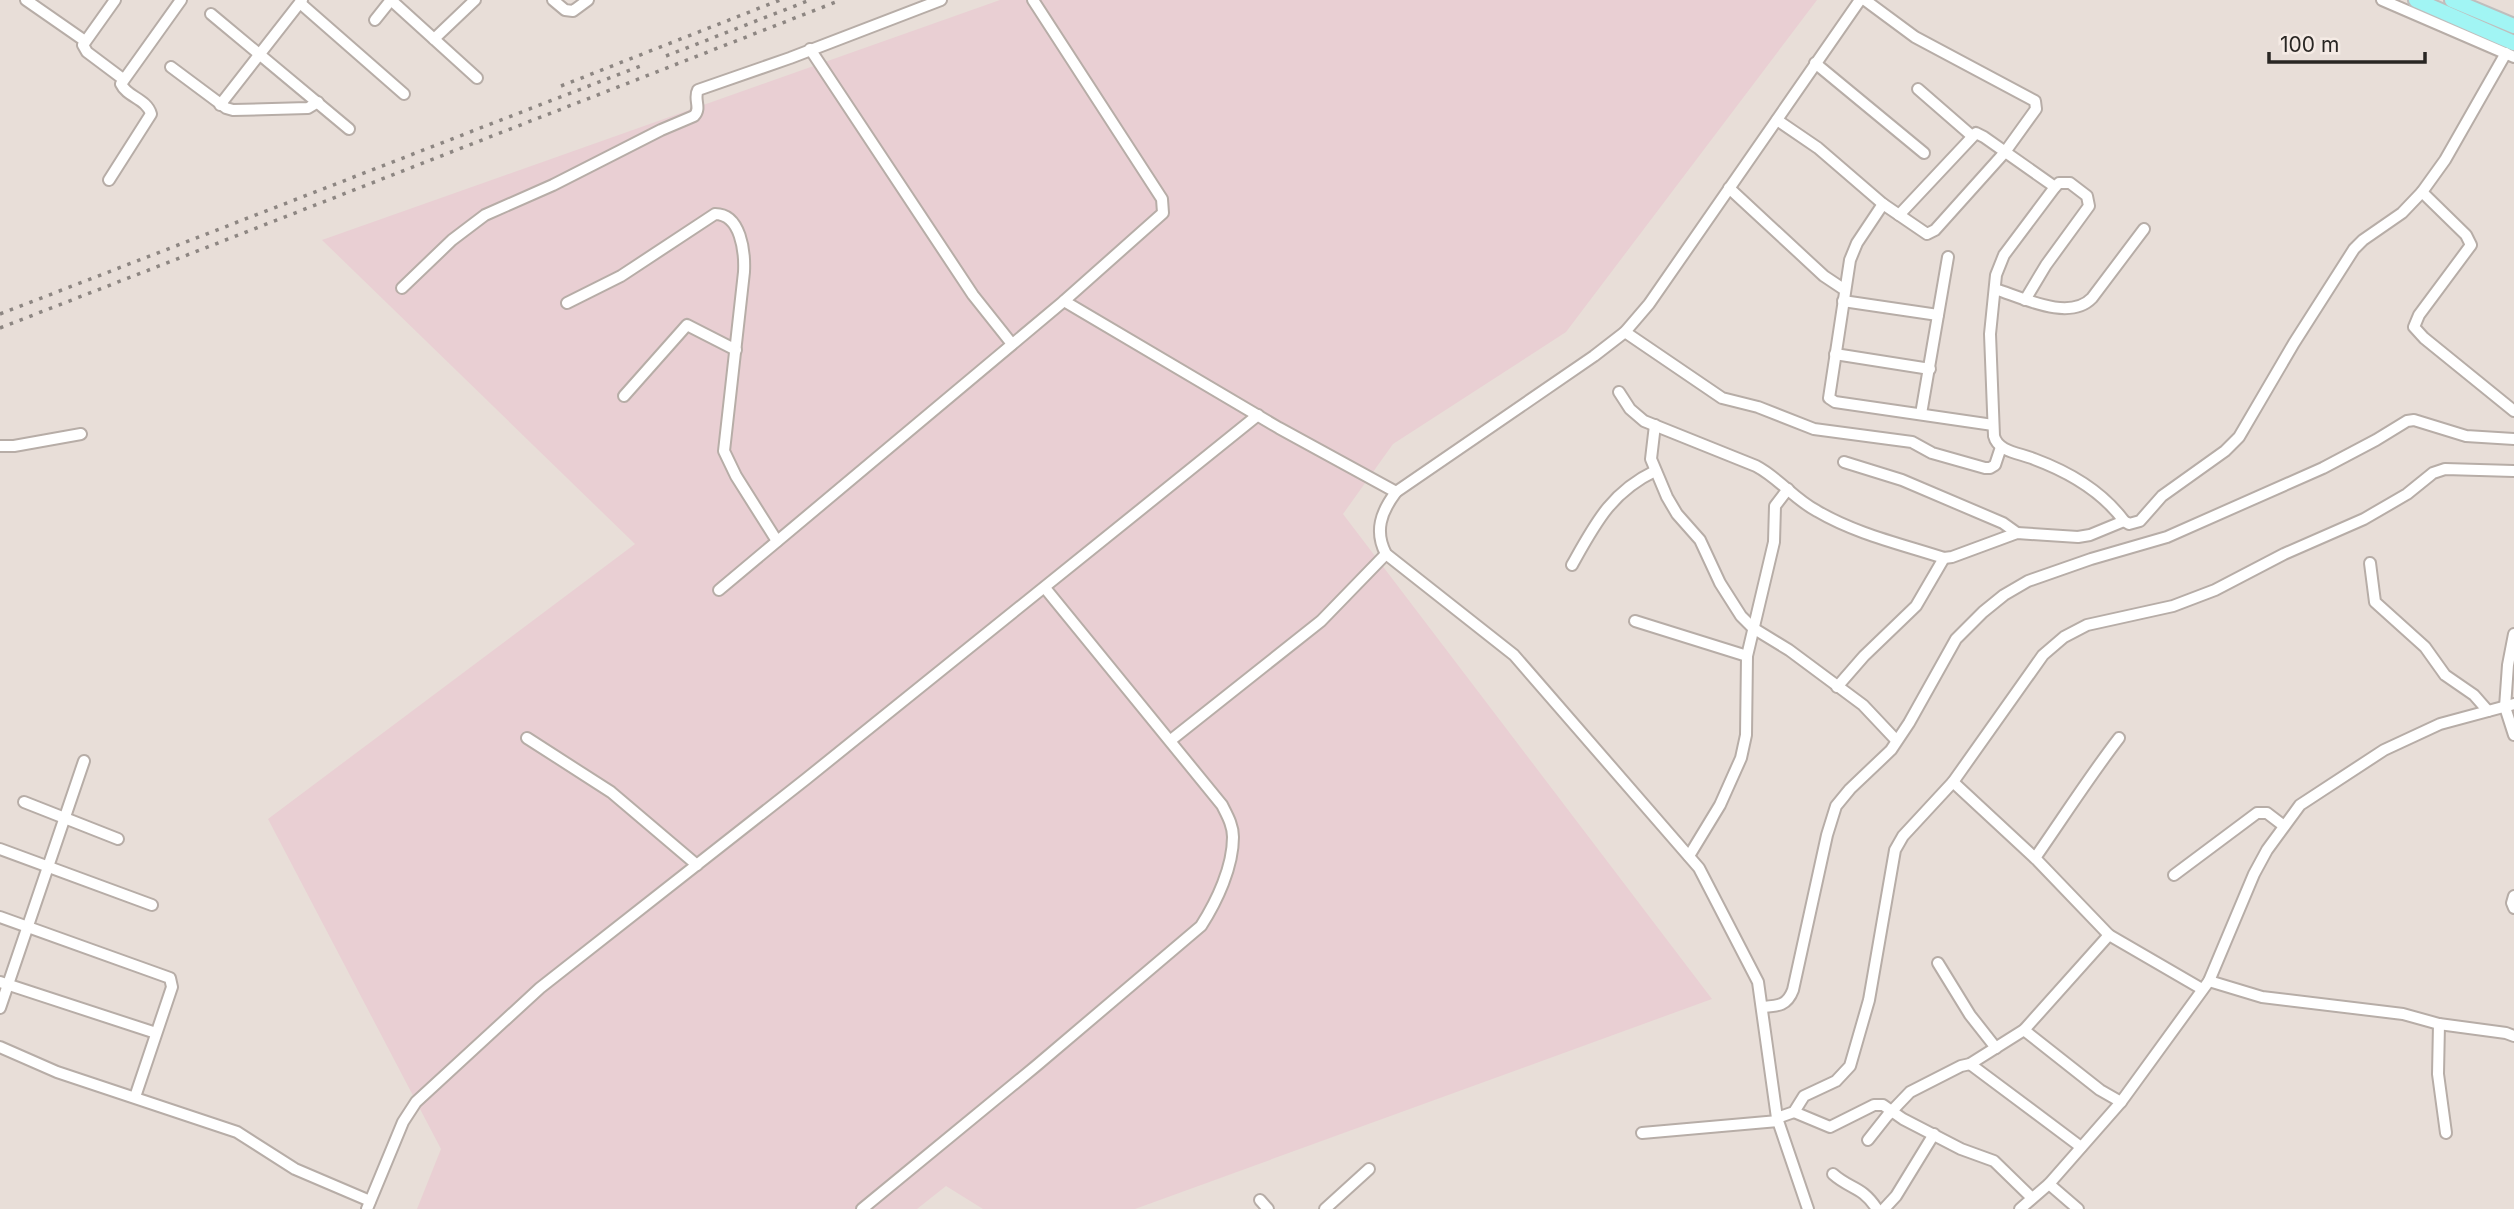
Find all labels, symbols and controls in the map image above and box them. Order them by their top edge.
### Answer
scale bar [2269,21,2425,65]
text: 100 m [2280,32,2339,57]

